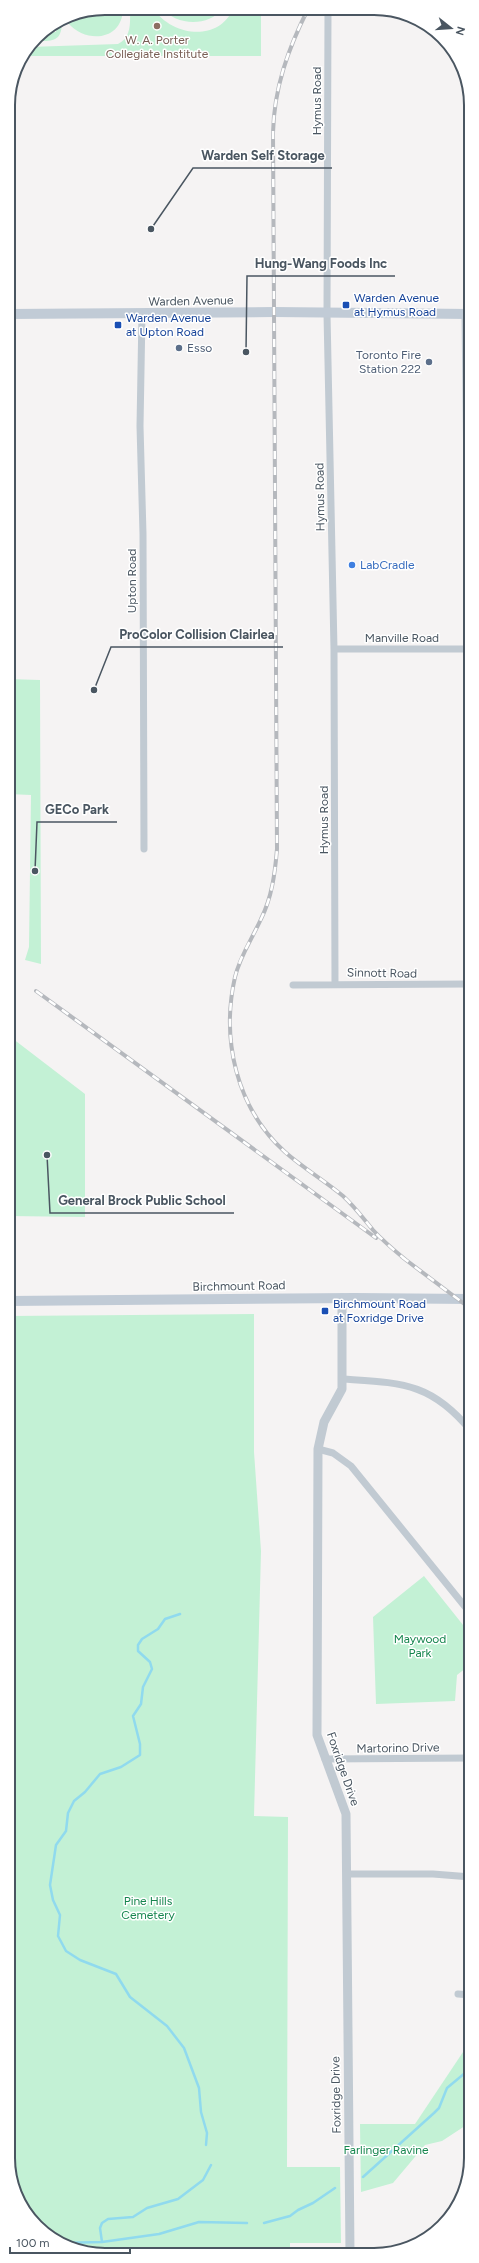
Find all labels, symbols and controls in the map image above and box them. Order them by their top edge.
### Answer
north arrow [431,8,471,48]
marker: W. A. Porter Collegiate Institute [152,21,162,31]
text: N [453,25,468,37]
place label: W. A. Porter Collegiate Institute [106,33,209,61]
street label: Hymus Road [310,67,324,135]
callout: Warden Self Storage [193,143,332,168]
text: Warden Self Storage [201,148,325,163]
callout: Hung-Wang Foods Inc [247,251,395,276]
text: Hung-Wang Foods Inc [255,256,387,271]
place label: Warden Avenue at Hymus Road [354,291,439,319]
street label: Warden Avenue [148,293,234,309]
marker: Warden Avenue at Hymus Road [341,300,351,310]
place label: Warden Avenue at Upton Road [126,311,211,339]
marker: Warden Avenue at Upton Road [113,320,123,330]
place label: Esso [187,341,212,355]
marker: Esso [174,343,184,353]
place label: Toronto Fire Station 222 [356,348,421,376]
marker: Toronto Fire Station 222 [424,357,434,367]
street label: Hymus Road [312,463,328,531]
street label: Upton Road [125,549,139,613]
place label: LabCradle [360,558,415,572]
marker: LabCradle [347,560,357,570]
callout: ProColor Collision Clairlea [111,622,283,647]
text: ProColor Collision Clairlea [119,627,275,642]
street label: Manville Road [365,631,439,645]
street label: Hymus Road [317,786,331,854]
callout: GECo Park [37,797,117,822]
text: GECo Park [45,802,109,817]
street label: Sinnott Road [347,965,417,981]
callout: General Brock Public School [50,1188,234,1213]
text: General Brock Public School [58,1193,226,1208]
street label: Birchmount Road [192,1278,286,1294]
place label: Birchmount Road at Foxridge Drive [333,1297,426,1325]
marker: Birchmount Road at Foxridge Drive [320,1306,330,1316]
park label: Maywood Park [394,1632,446,1660]
street label: Foxridge Drive [324,1730,362,1808]
street label: Martorino Drive [356,1740,440,1756]
park label: Pine Hills Cemetery [121,1894,175,1922]
street label: Foxridge Drive [328,2056,344,2134]
park label: Farlinger Ravine [343,2143,429,2157]
scale bar [10,2229,130,2255]
text: 100 m [16,2236,50,2250]

